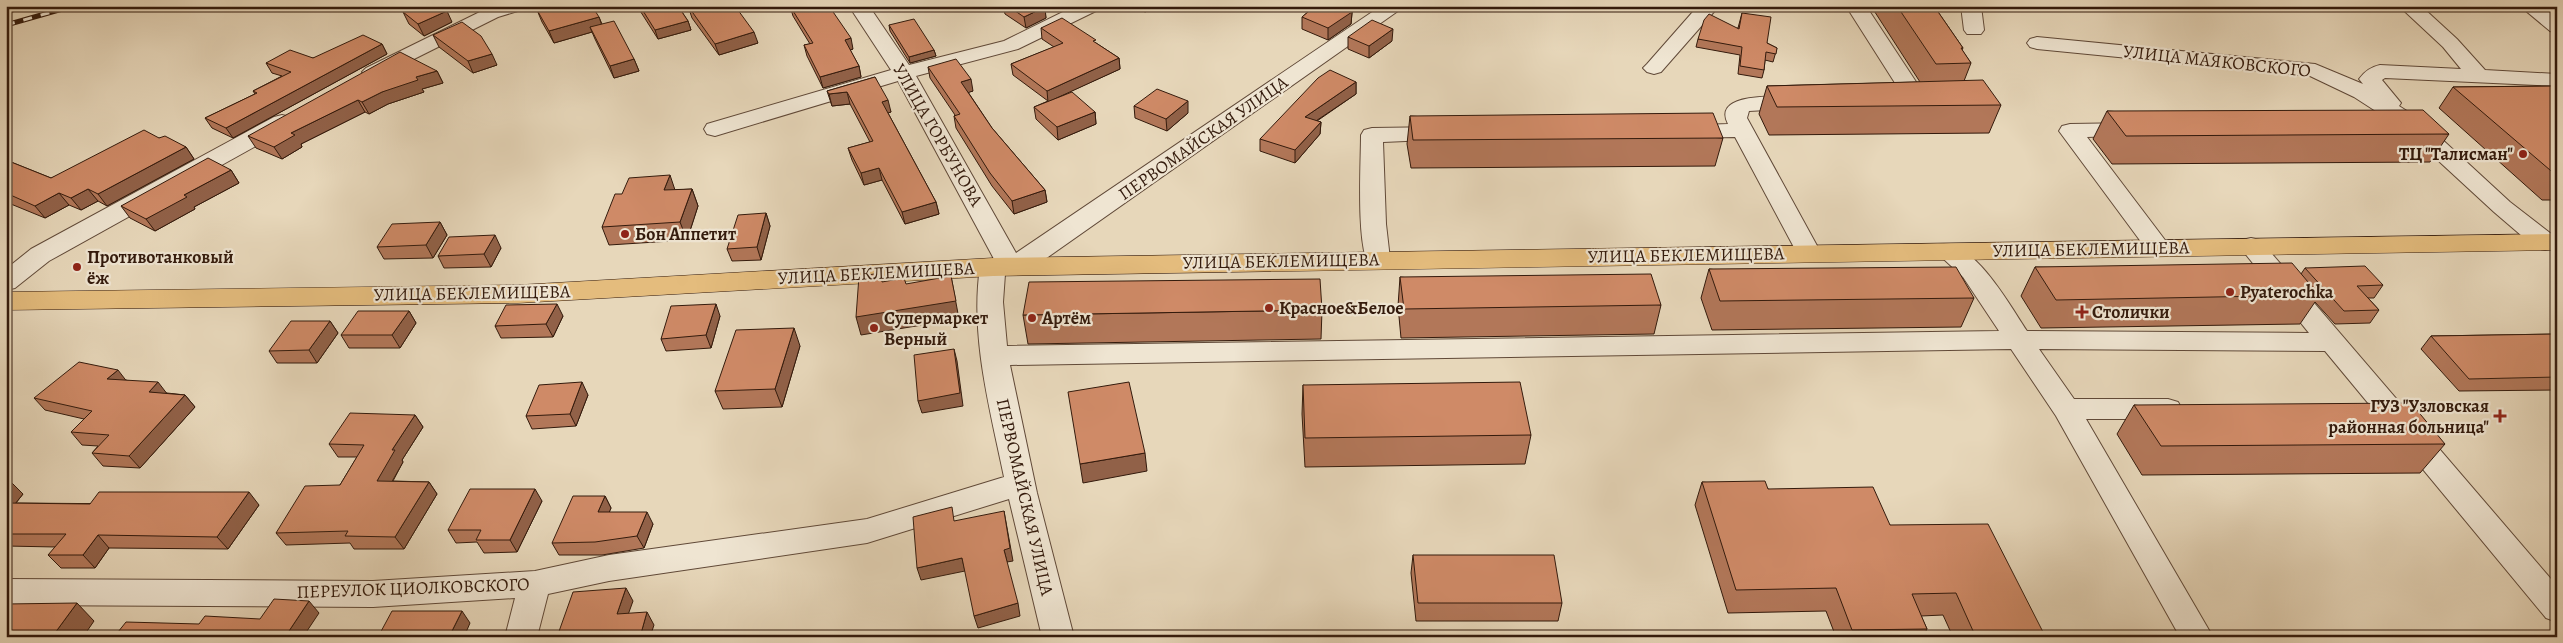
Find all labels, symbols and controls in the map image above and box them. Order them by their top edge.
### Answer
street label: УЛИЦА МАЯКОВСКОГО [2122,39,2312,83]
street label: УЛИЦА ГОРБУНОВА [887,59,989,211]
street label: ПЕРВОМАЙСКАЯ УЛИЦА [1114,70,1293,206]
place label: ТЦ "Талисман" [2399,142,2513,166]
marker: ТЦ "Талисман" [2517,148,2529,160]
place label: Бон Аппетит [635,222,736,246]
marker: Бон Аппетит [619,228,631,240]
street label: УЛИЦА БЕКЛЕМИЩЕВА [1992,235,2190,263]
street label: УЛИЦА БЕКЛЕМИЩЕВА [1587,241,1785,269]
place label: Противотанковый ёж [87,245,234,290]
street label: УЛИЦА БЕКЛЕМИЩЕВА [1182,247,1380,275]
street label: УЛИЦА БЕКЛЕМИЩЕВА [777,256,975,290]
marker: Противотанковый ёж [71,261,83,273]
street label: УЛИЦА БЕКЛЕМИЩЕВА [373,279,571,307]
place label: Pyaterochka [2240,280,2334,304]
marker: Pyaterochka [2224,286,2236,298]
place label: Красное&Белое [1279,296,1404,320]
place label: Столички [2092,300,2170,324]
marker: Красное&Белое [1263,302,1275,314]
place label: Супермаркет Верный [884,306,988,351]
place label: Артём [1041,306,1091,330]
marker: Столички [2076,306,2088,318]
marker: Артём [1026,312,1038,324]
marker: Супермаркет Верный [868,322,880,334]
place label: ГУЗ "Узловская районная больница" [2328,394,2489,439]
street label: ПЕРВОМАЙСКАЯ УЛИЦА [991,396,1059,598]
marker: ГУЗ "Узловская районная больница" [2493,409,2507,423]
street label: ПЕРЕУЛОК ЦИОЛКОВСКОГО [296,572,530,604]

